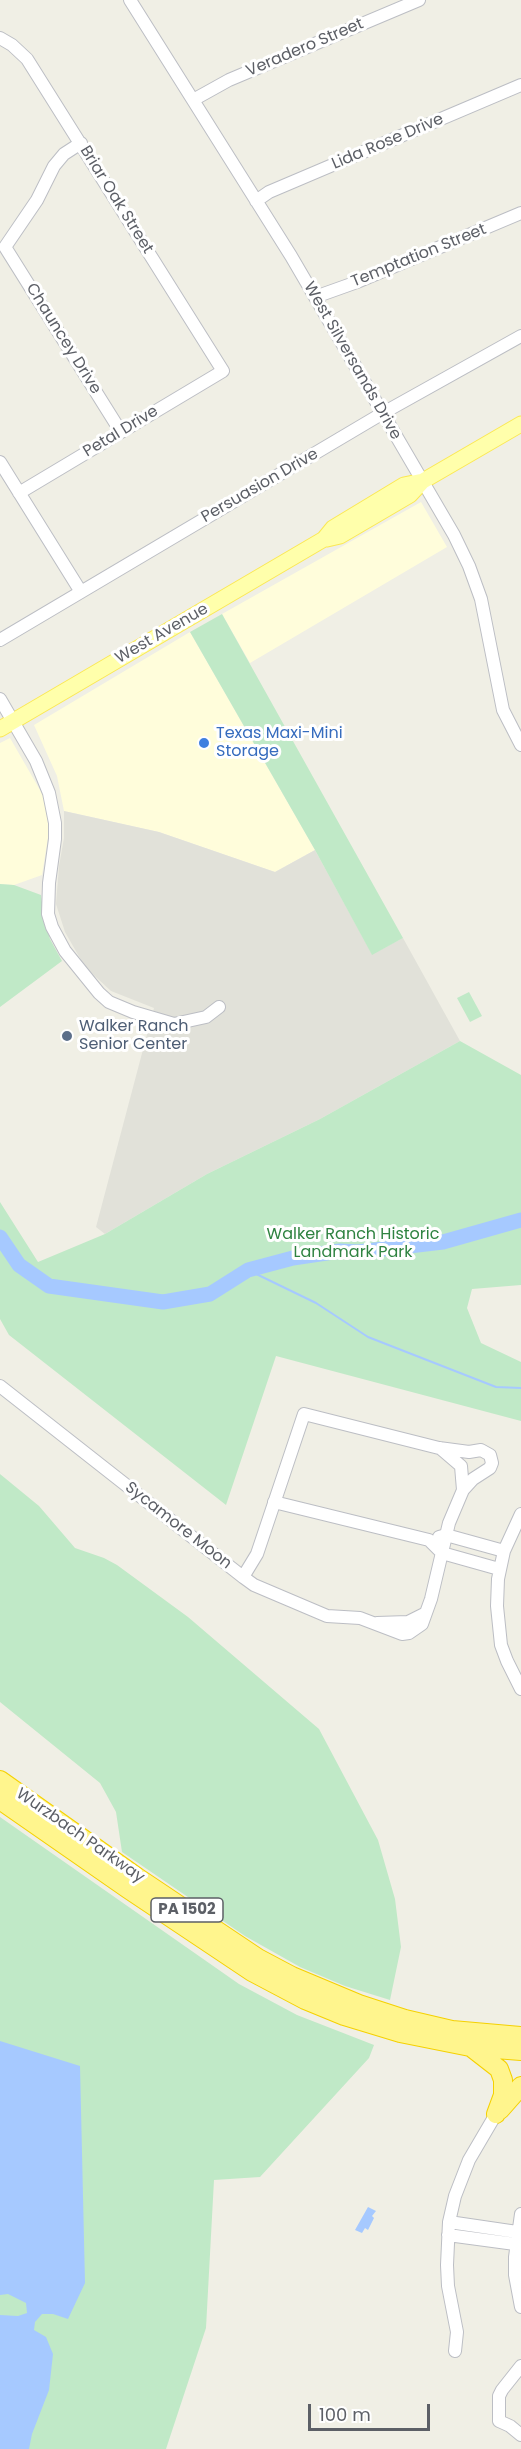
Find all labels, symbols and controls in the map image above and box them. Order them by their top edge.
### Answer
street label: Veradero Street [243,15,367,81]
street label: Lida Rose Drive [329,110,447,174]
street label: Briar Oak Street [75,143,157,257]
street label: Temptation Street [349,220,489,292]
street label: West Silversands Drive [299,279,405,443]
street label: Chauncey Drive [21,280,105,398]
street label: Petal Drive [80,402,162,462]
street label: Persuasion Drive [198,445,322,527]
street label: West Avenue [112,600,212,668]
place label: Texas Maxi-Mini Storage [216,724,343,762]
marker: Texas Maxi-Mini Storage [197,736,211,750]
place label: Walker Ranch Senior Center [79,1017,189,1055]
marker: Walker Ranch Senior Center [60,1029,74,1043]
park label: Walker Ranch Historic Landmark Park [267,1225,439,1263]
street label: Sycamore Moon [121,1478,235,1574]
street label: Wurzbach Parkway [12,1784,148,1888]
road number: PA 1502 [151,1898,223,1922]
scale bar [311,2392,432,2430]
text: 100 m [319,2402,371,2427]

